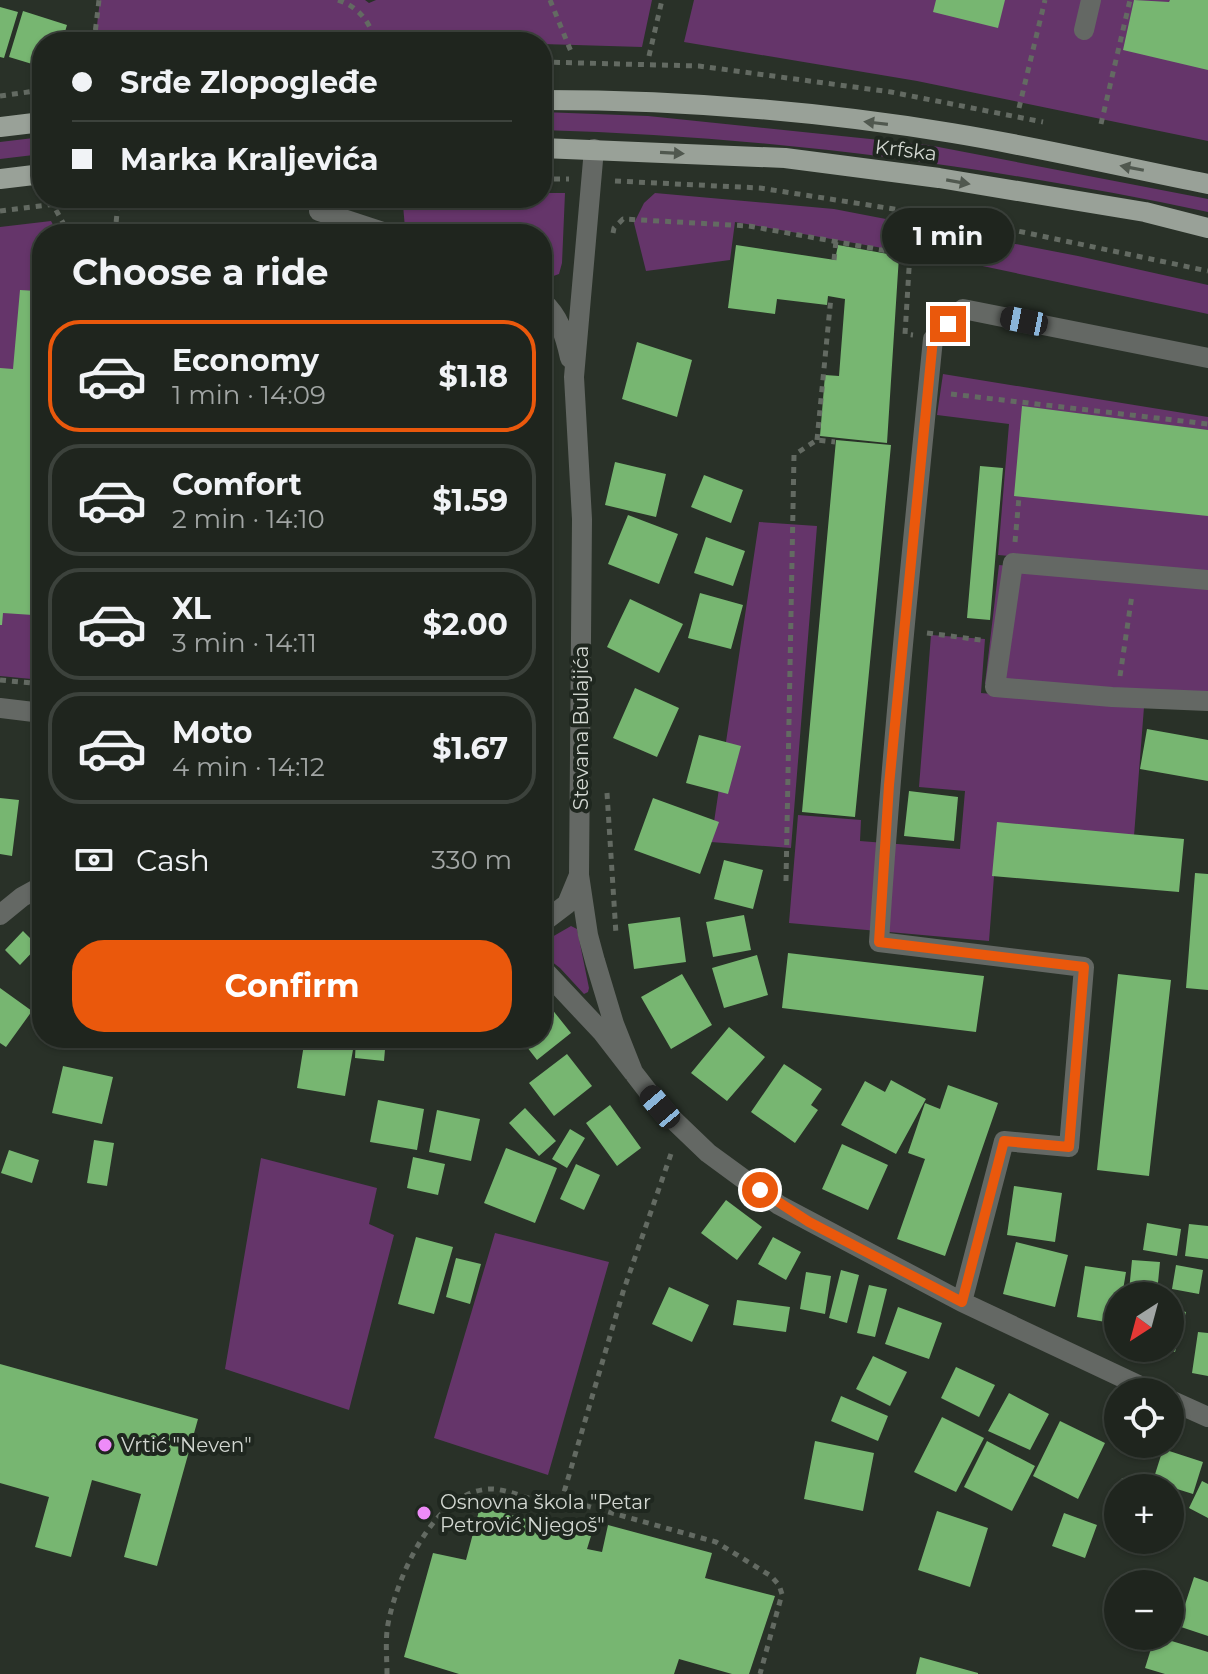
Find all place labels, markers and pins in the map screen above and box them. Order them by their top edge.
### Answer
place label: Vrtić "Neven" [121,1433,252,1457]
marker: Vrtić "Neven" [96,1436,114,1454]
place label: Osnovna škola "Petar Petrović Njegoš" [440,1490,651,1537]
marker: Osnovna škola "Petar Petrović Njegoš" [415,1504,433,1522]

